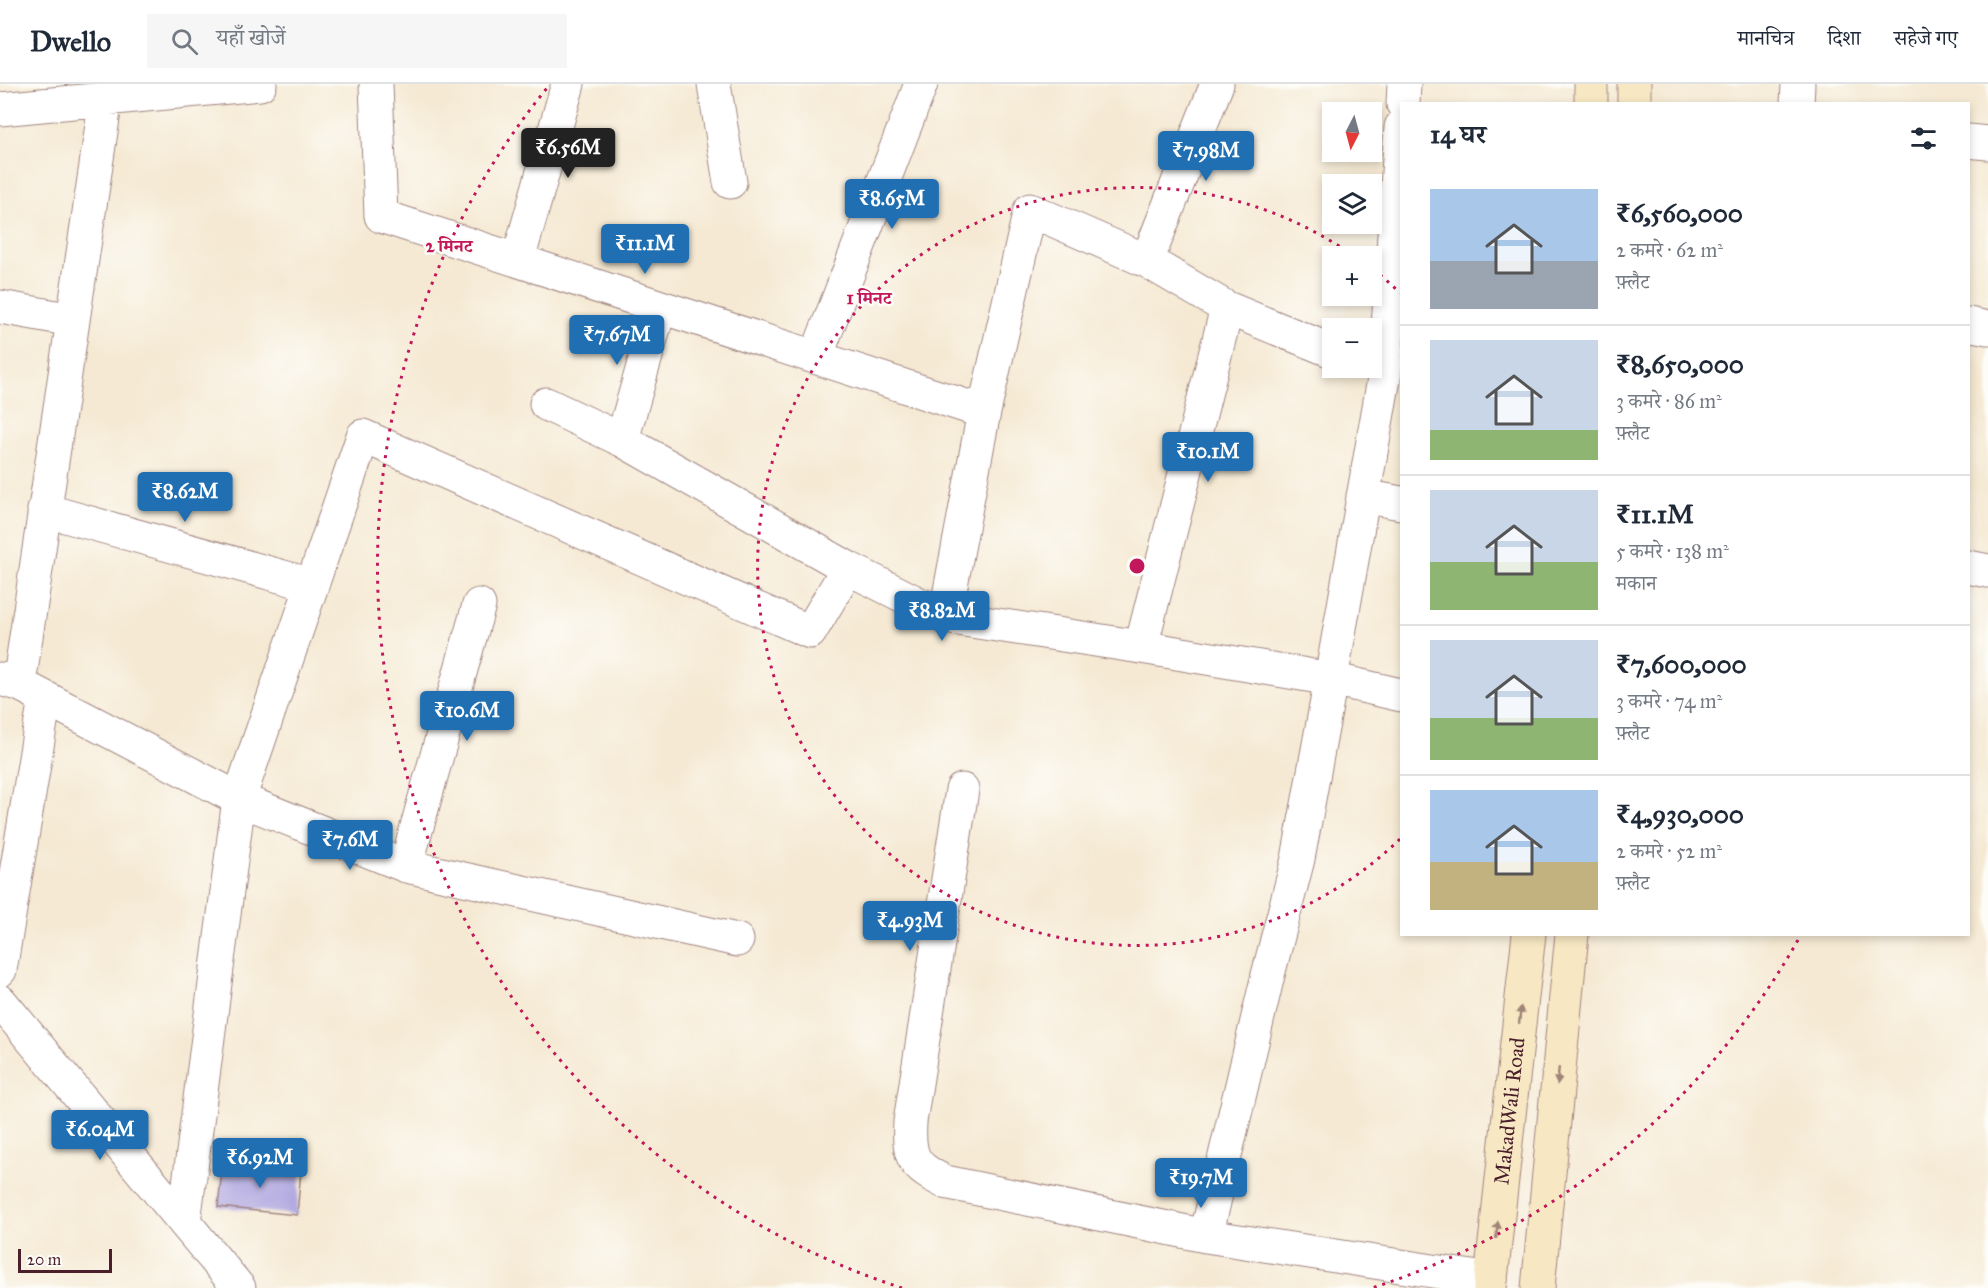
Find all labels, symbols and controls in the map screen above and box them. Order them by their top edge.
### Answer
search box [147,14,567,68]
text: Dwello [30,24,111,59]
text: यहाँ खोजें [216,24,285,51]
icon: search [168,25,201,58]
text: मानचित्र [1737,25,1794,51]
text: दिशा [1827,25,1861,51]
text: सहेजे गए [1894,25,1958,51]
north arrow [1322,102,1382,162]
map controls [1322,102,1382,378]
text: 14 घर [1430,118,1486,150]
icon: filters [1907,122,1940,155]
pin: ₹6.56M [519,128,617,179]
pin: ₹7.98M [1157,131,1255,182]
text: ₹6.56M [535,135,601,159]
text: ₹7.98M [1172,138,1240,162]
button: layers [1322,174,1382,234]
pin: ₹8.65M [843,179,941,230]
text: ₹8.65M [859,186,925,210]
text: ₹6,560,000 [1616,197,1743,229]
icon: home [1478,213,1550,285]
pin: ₹11.1M [596,224,694,275]
text: ₹11.1M [615,231,675,255]
text: 2 मिनट [426,235,474,257]
text: 2 कमरे · 62 m² [1616,238,1723,262]
button: + [1322,246,1382,306]
text: फ़्लैट [1616,270,1649,294]
text: 1 मिनट [846,287,893,309]
pin: ₹7.67M [568,315,666,366]
button: − [1322,318,1382,378]
text: ₹7.67M [583,322,651,346]
text: ₹8,650,000 [1616,348,1744,380]
icon: home [1478,364,1550,436]
text: 3 कमरे · 86 m² [1616,389,1722,413]
text: फ़्लैट [1616,421,1649,445]
pin: ₹10.1M [1159,432,1257,483]
text: ₹10.1M [1176,439,1240,463]
pin: ₹8.62M [136,472,234,523]
text: ₹8.62M [152,479,218,503]
text: ₹11.1M [1616,498,1694,530]
icon: home [1478,514,1550,586]
text: 5 कमरे · 138 m² [1616,539,1729,563]
centre of rings [1127,556,1147,576]
text: मकान [1616,571,1657,595]
pin: ₹8.82M [893,591,991,642]
text: ₹8.82M [908,598,976,622]
text: ₹7,600,000 [1616,648,1747,680]
icon: home [1478,664,1550,736]
text: 3 कमरे · 74 m² [1616,689,1722,713]
pin: ₹10.6M [418,691,516,742]
text: ₹10.6M [434,698,500,722]
text: फ़्लैट [1616,721,1649,745]
text: ₹4,930,000 [1616,798,1744,830]
icon: home [1478,814,1550,886]
pin: ₹7.6M [308,820,392,871]
text: ₹7.6M [322,827,378,851]
text: 2 कमरे · 52 m² [1616,839,1722,863]
text: फ़्लैट [1616,871,1649,895]
pin: ₹4.93M [861,901,959,952]
text: ₹4.93M [877,908,943,932]
one-way arrow [1515,1006,1525,1025]
street label: MakadWali Road [1488,1036,1531,1186]
one-way arrow [1553,1067,1563,1086]
pin: ₹6.04M [51,1110,149,1161]
text: ₹6.04M [65,1117,135,1141]
pin: ₹6.92M [211,1138,309,1189]
text: ₹6.92M [227,1145,293,1169]
pin: ₹19.7M [1152,1158,1250,1209]
text: ₹19.7M [1169,1165,1233,1189]
one-way arrow [1492,1220,1501,1239]
scale bar [18,1246,112,1274]
text: 20 m [27,1250,61,1269]

